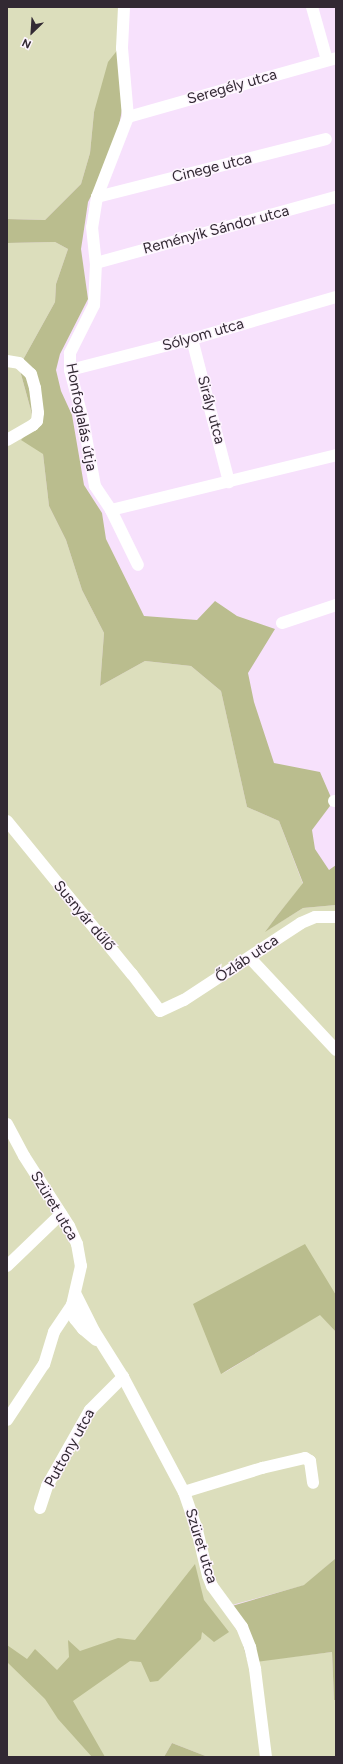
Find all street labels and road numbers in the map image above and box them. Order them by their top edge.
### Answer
street label: Seregély utca [185,66,279,108]
street label: Cinege utca [170,149,254,187]
street label: Reményik Sándor utca [141,202,291,258]
street label: Sólyom utca [160,315,246,355]
street label: Honfoglalás útja [62,361,100,473]
street label: Sirály utca [193,374,229,446]
street label: Susnyár dűlő [49,877,119,955]
street label: Őzláb utca [212,931,282,987]
street label: Szüret utca [26,1168,82,1244]
street label: Puttony utca [41,1406,99,1490]
street label: Szüret utca [181,1506,221,1586]

